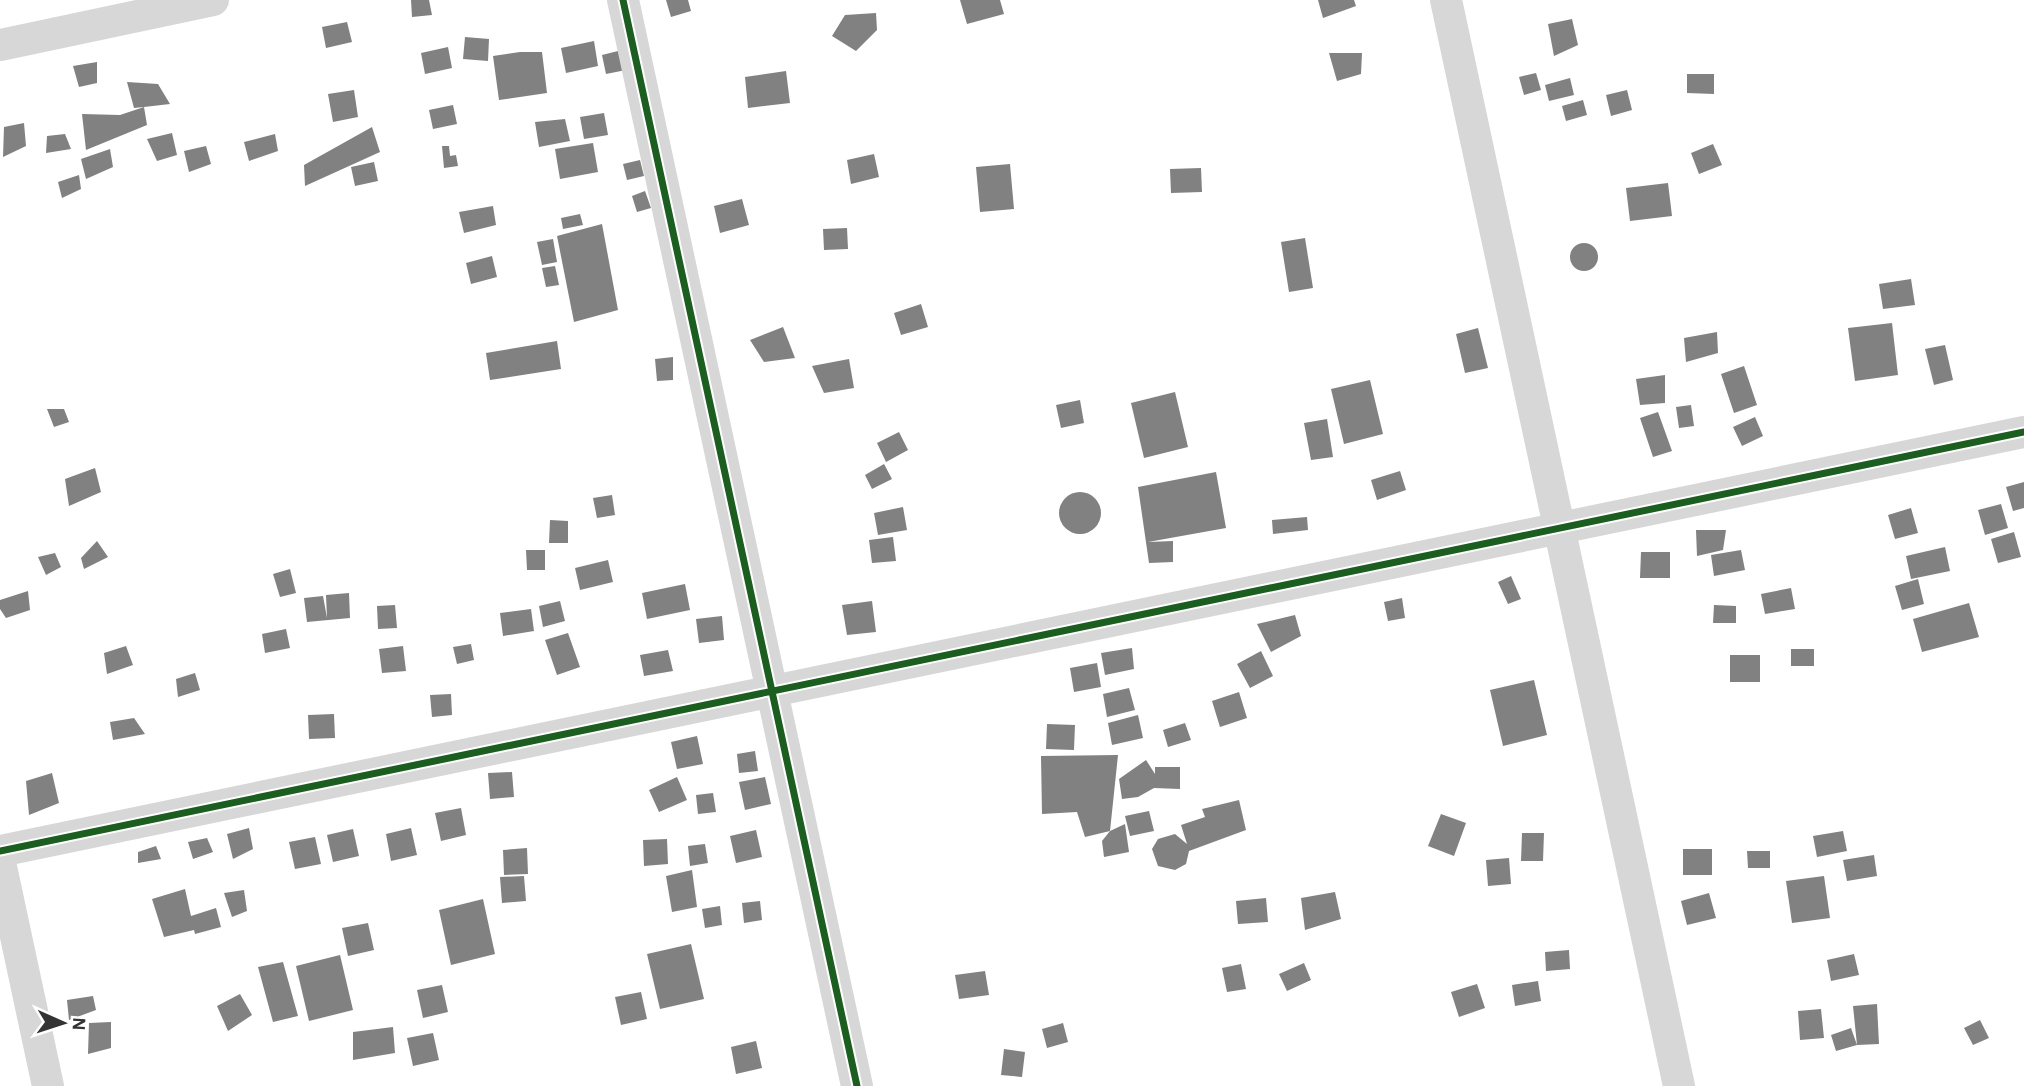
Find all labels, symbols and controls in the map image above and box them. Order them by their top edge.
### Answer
north arrow [28,988,98,1058]
text: N [69,1017,88,1031]

